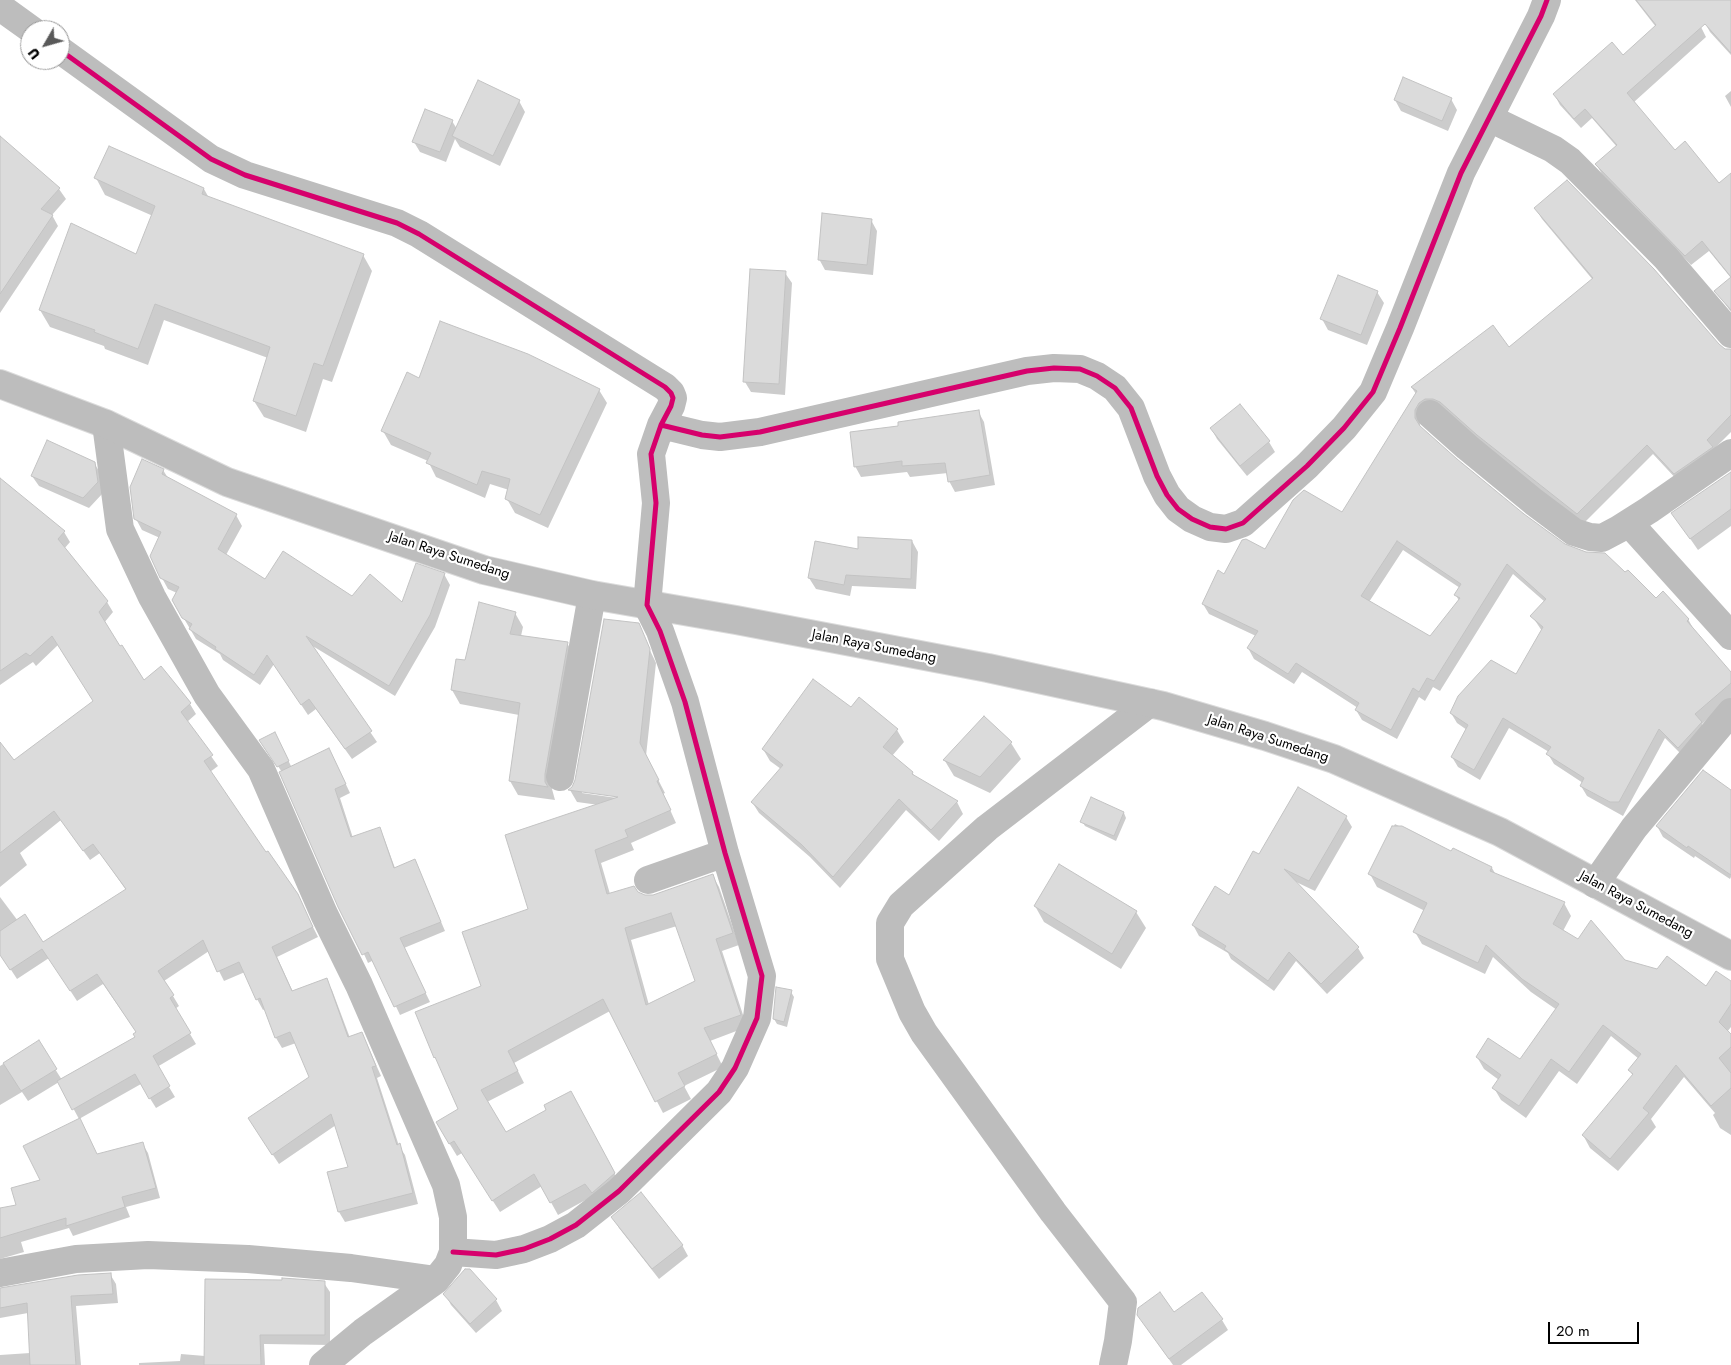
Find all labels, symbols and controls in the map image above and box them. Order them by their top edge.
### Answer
north arrow [20,20,70,70]
text: U [23,44,45,64]
street label: Jalan Raya Sumedang [386,528,512,584]
street label: Jalan Raya Sumedang [810,627,938,667]
street label: Jalan Raya Sumedang [1205,711,1331,767]
street label: Jalan Raya Sumedang [1576,868,1696,942]
scale bar [1551,1312,1642,1344]
text: 20 m [1556,1320,1590,1342]

